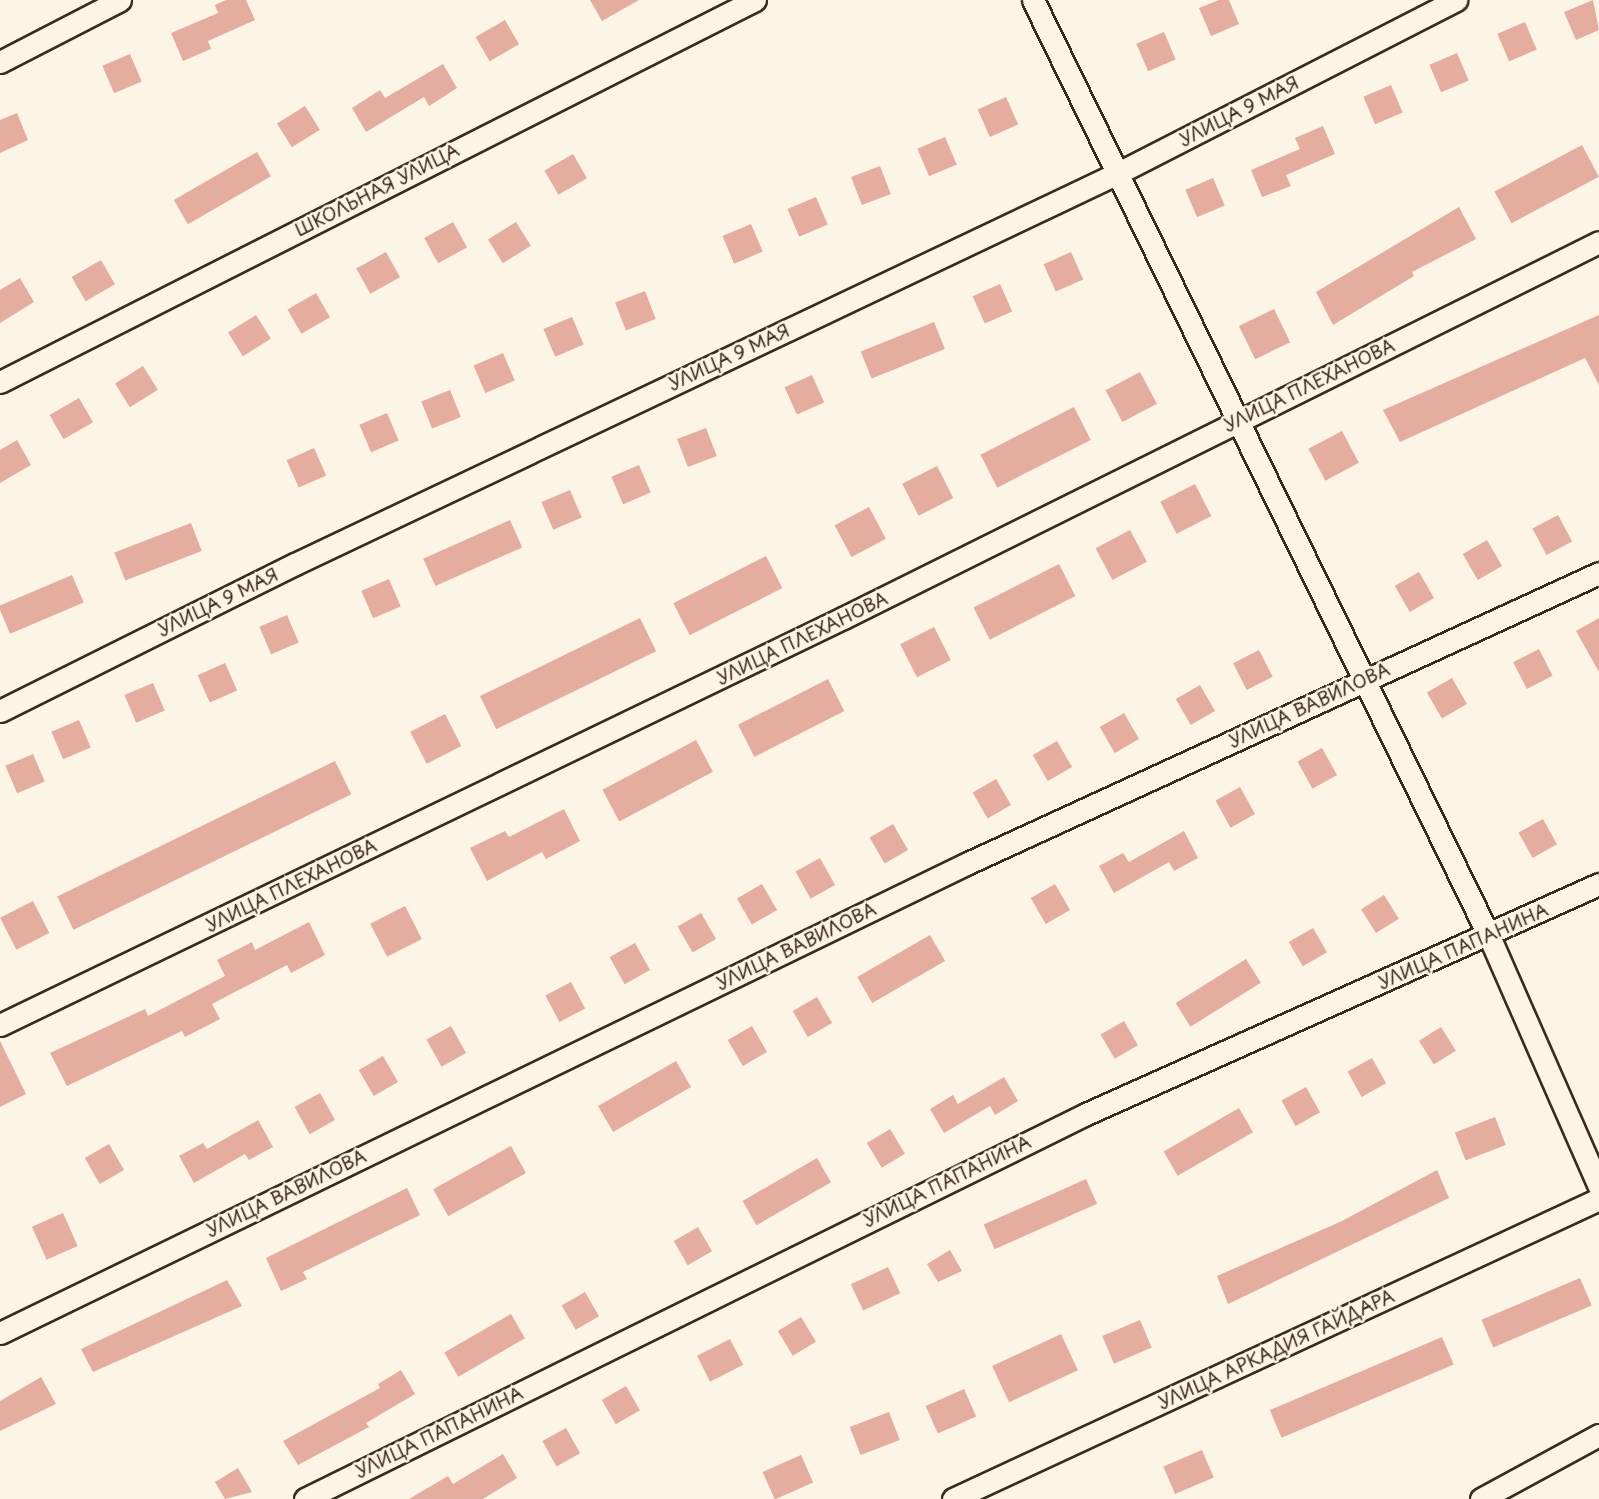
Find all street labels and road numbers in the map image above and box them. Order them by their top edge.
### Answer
street label: УЛИЦА 9 МАЯ [1175,71,1303,151]
street label: ШКОЛЬНАЯ УЛИЦА [291,139,463,241]
street label: УЛИЦА 9 МАЯ [665,319,793,395]
street label: УЛИЦА ПЛЕХАНОВА [1219,334,1399,436]
street label: УЛИЦА 9 МАЯ [154,563,282,641]
street label: УЛИЦА ПЛЕХАНОВА [712,587,892,689]
street label: УЛИЦА ВАВИЛОВА [1224,658,1394,752]
street label: УЛИЦА ПЛЕХАНОВА [201,834,381,936]
street label: УЛИЦА ВАВИЛОВА [712,898,880,994]
street label: УЛИЦА ПАПАНИНА [1374,899,1552,993]
street label: УЛИЦА ПАПАНИНА [859,1131,1035,1231]
street label: УЛИЦА ВАВИЛОВА [202,1145,370,1241]
street label: УЛИЦА АРКАДИЯ ГАЙДАРА [1154,1285,1398,1413]
street label: УЛИЦА ПАПАНИНА [351,1382,527,1482]

